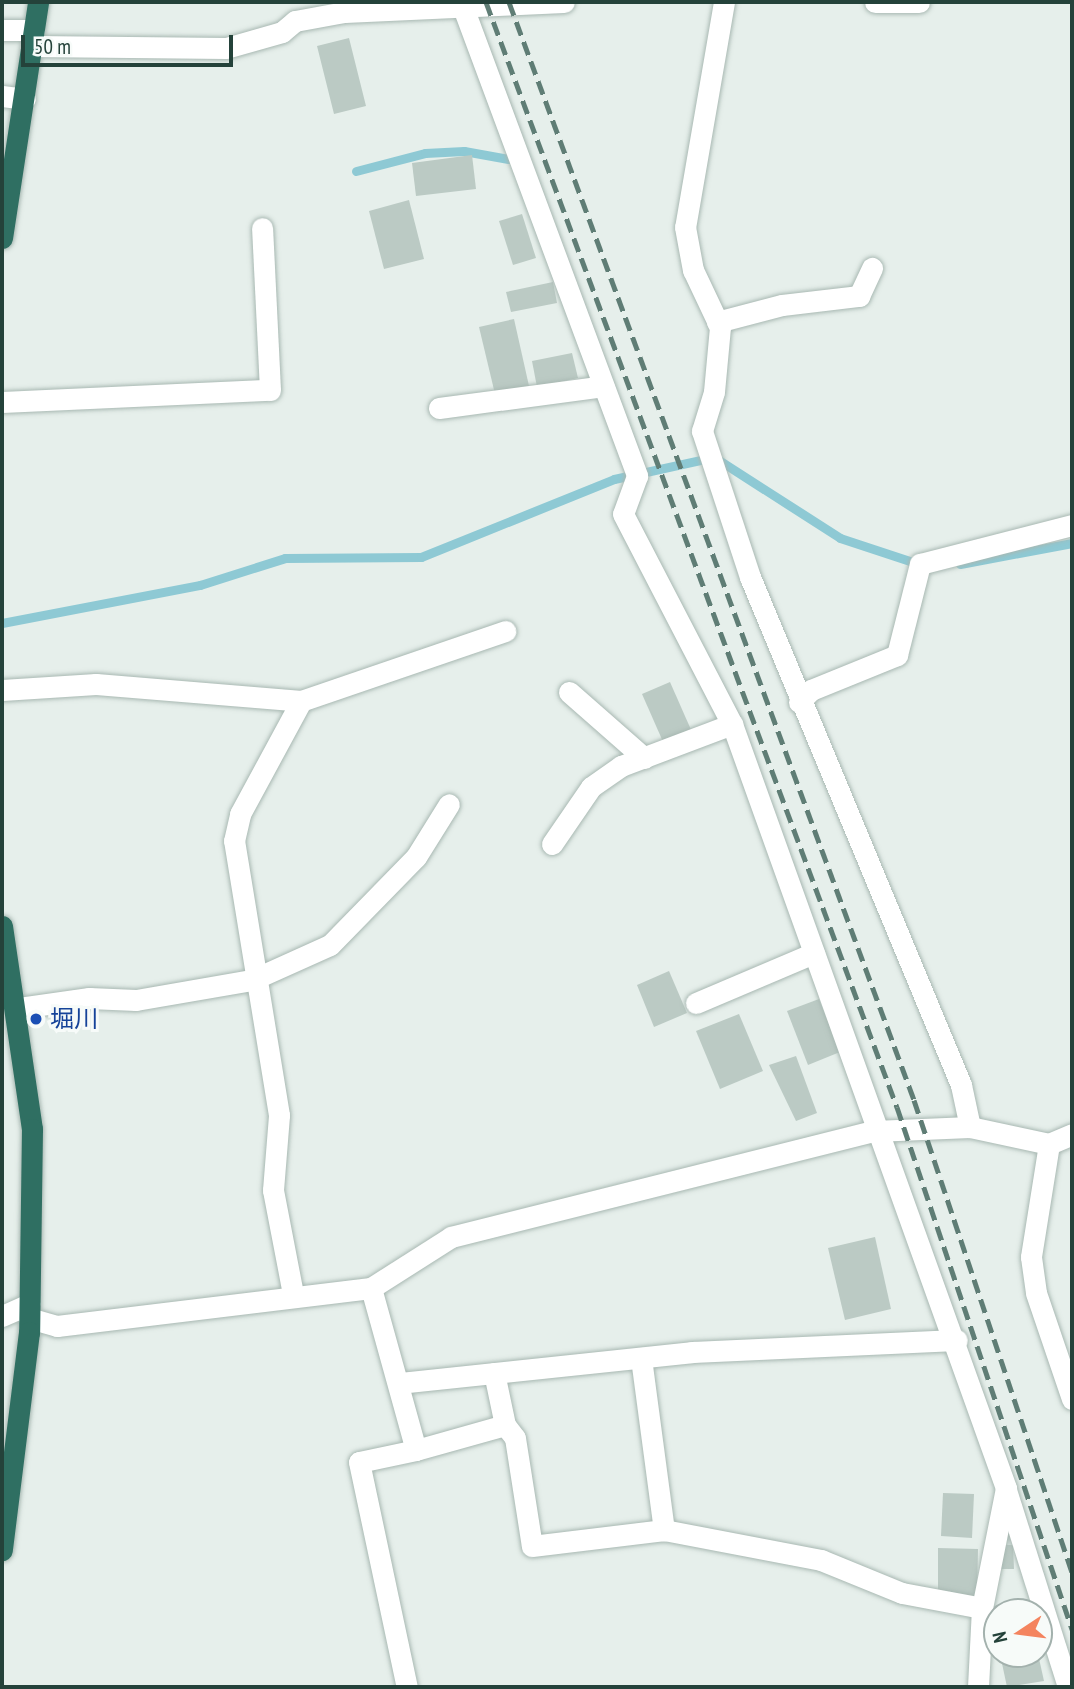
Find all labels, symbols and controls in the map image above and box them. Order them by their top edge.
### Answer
scale bar [24,21,236,65]
text: 50 m [34,33,71,60]
place label: 堀川 [50,1005,98,1033]
marker: 堀川 [28,1011,44,1027]
north arrow [983,1598,1053,1668]
text: N [987,1630,1012,1645]

